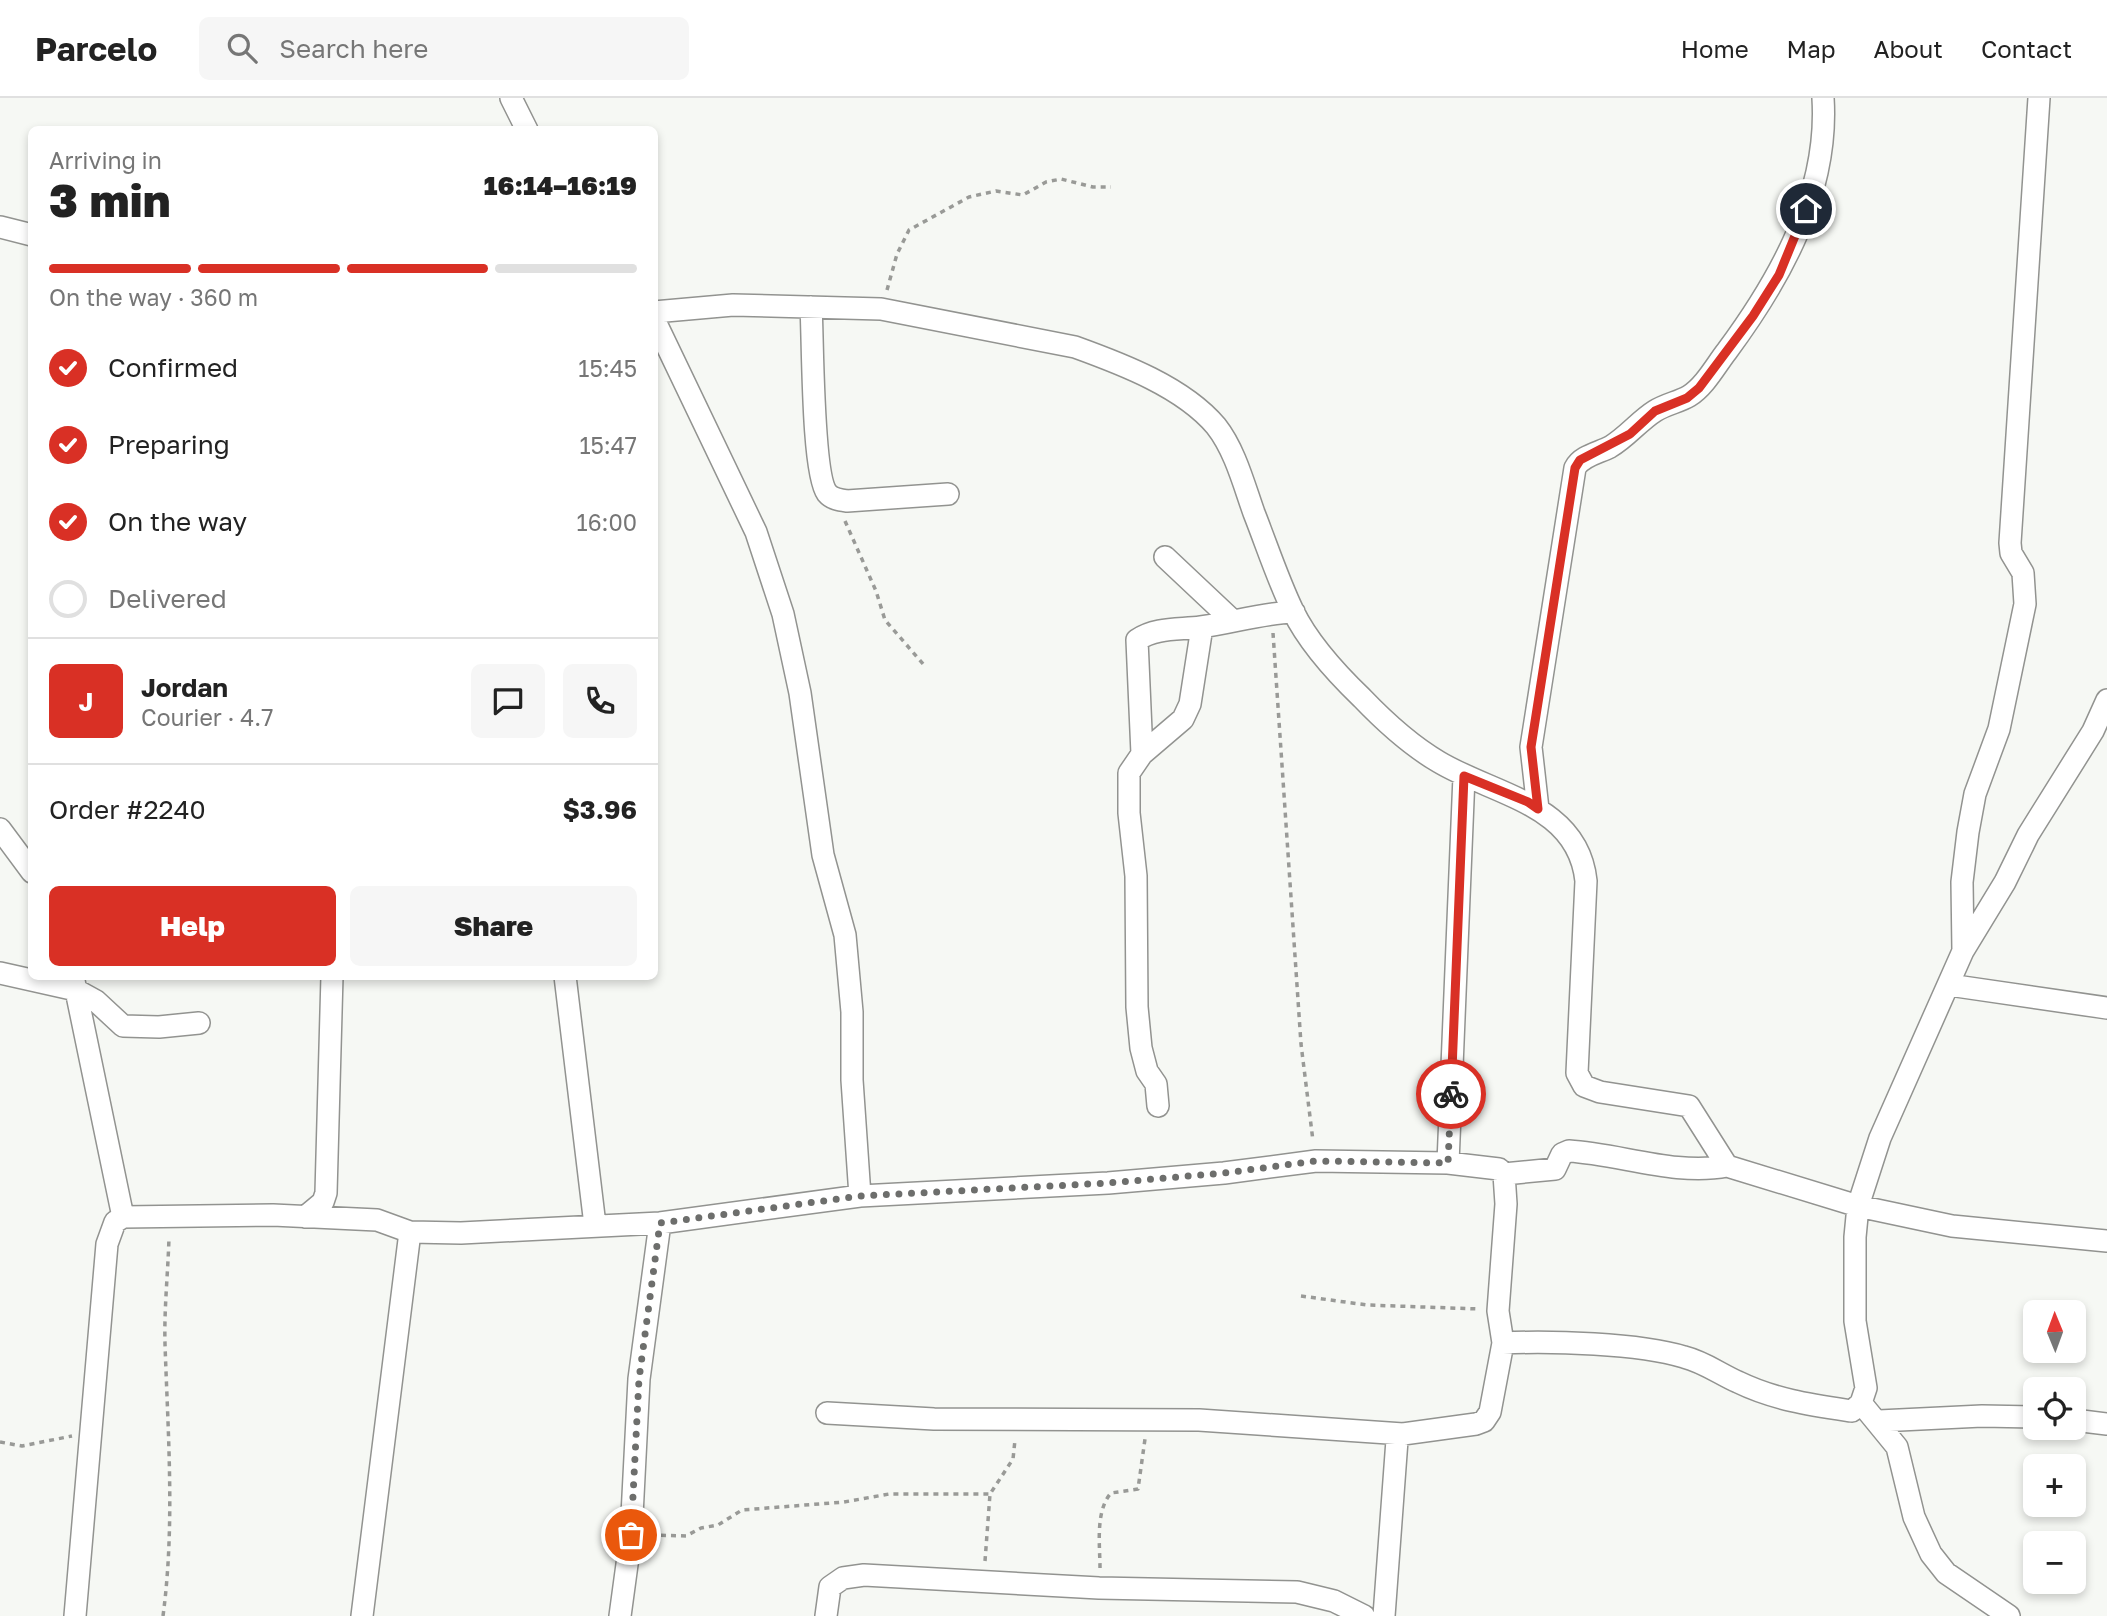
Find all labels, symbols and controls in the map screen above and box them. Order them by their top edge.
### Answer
search box [199,17,689,80]
text: Parcelo [35,29,157,68]
icon: search [223,29,261,67]
text: Search here [279,33,428,64]
text: Home [1681,34,1749,63]
text: Map [1787,34,1836,63]
text: About [1874,34,1943,63]
text: Contact [1981,34,2072,63]
text: Arriving in [49,146,162,174]
text: 16:14–16:19 [484,170,637,201]
text: 3 min [49,172,171,227]
pin [1776,179,1836,239]
icon: home [1787,190,1825,228]
text: On the way · 360 m [49,283,258,311]
icon: check [49,349,87,387]
text: Confirmed [108,352,238,383]
text: 15:45 [578,354,637,382]
icon: check [49,426,87,464]
text: Preparing [108,429,230,460]
text: 15:47 [579,431,637,459]
icon: check [49,503,87,541]
text: On the way [108,506,247,537]
text: 16:00 [577,508,637,536]
text: Delivered [108,583,227,614]
button: chat [471,664,545,738]
button: phone [563,664,637,738]
text: Jordan [141,672,228,703]
text: J [79,686,93,717]
text: Courier · 4.7 [141,703,273,731]
text: Order #2240 [49,794,206,825]
text: $3.96 [562,794,637,825]
button: Help [49,886,336,966]
button: Share [350,886,637,966]
courier [1416,1059,1486,1129]
icon: bike [1432,1075,1470,1113]
north arrow [2023,1300,2086,1363]
map controls [2023,1300,2086,1594]
button: locate [2023,1377,2086,1440]
button: + [2023,1454,2086,1517]
pin [601,1505,661,1565]
icon: bag [612,1516,650,1554]
button: − [2023,1531,2086,1594]

